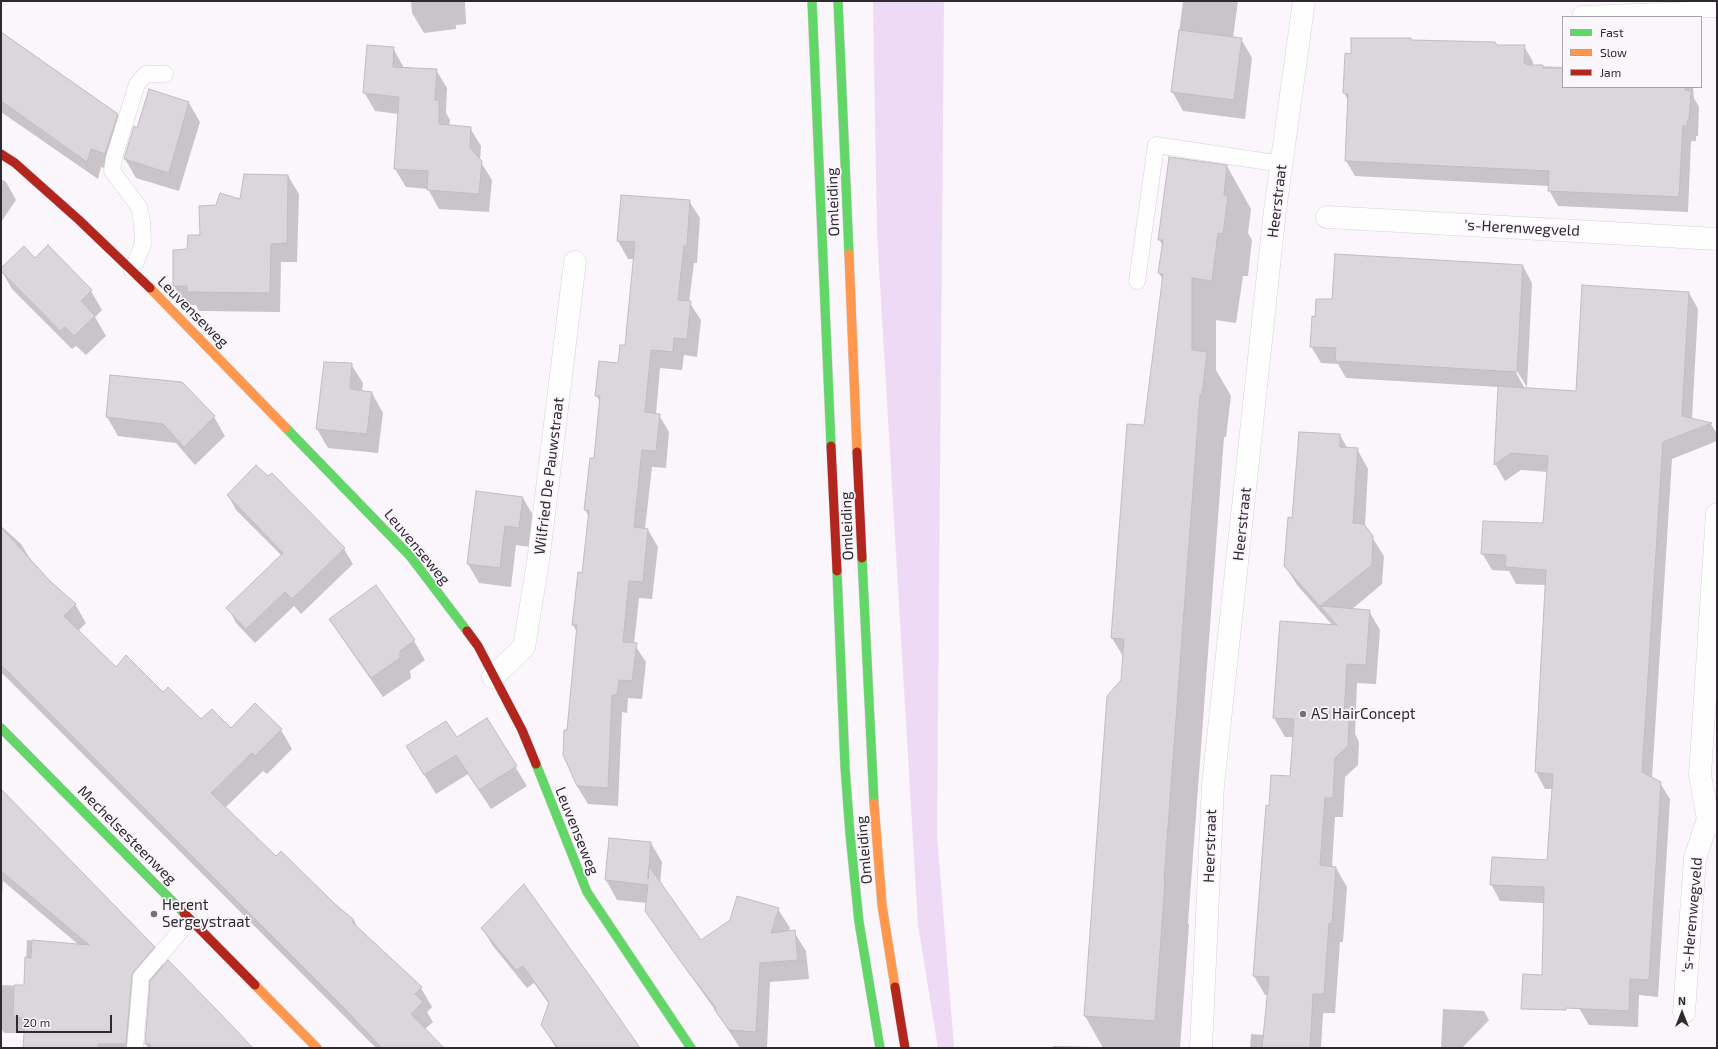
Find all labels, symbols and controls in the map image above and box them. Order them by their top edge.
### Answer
legend [1562,16,1702,88]
text: Fast [1600,25,1623,39]
text: Slow [1600,45,1627,59]
text: Jam [1600,65,1621,79]
street label: Heerstraat [1264,163,1290,239]
street label: Omleiding [823,167,843,237]
street label: 's-Herenwegveld [1464,216,1580,240]
street label: Leuvenseweg [154,273,232,351]
street label: Wilfried De Pauwstraat [530,396,568,556]
street label: Heerstraat [1229,486,1255,562]
street label: Omleiding [837,491,857,561]
street label: Leuvenseweg [380,505,454,589]
place label: AS HairConcept [1311,705,1416,723]
marker: AS HairConcept [1298,709,1308,719]
street label: Mechelsesteenweg [74,782,180,888]
street label: Leuvenseweg [551,784,603,878]
street label: Heerstraat [1200,809,1220,883]
street label: Omleiding [852,815,876,885]
street label: 's-Herenwegveld [1678,857,1706,973]
place label: Herent Sergeystraat [162,896,250,931]
marker: Herent Sergeystraat [149,909,159,919]
north arrow [1662,993,1702,1033]
text: N [1678,994,1686,1007]
scale bar [18,1007,114,1033]
text: 20 m [23,1015,50,1029]

